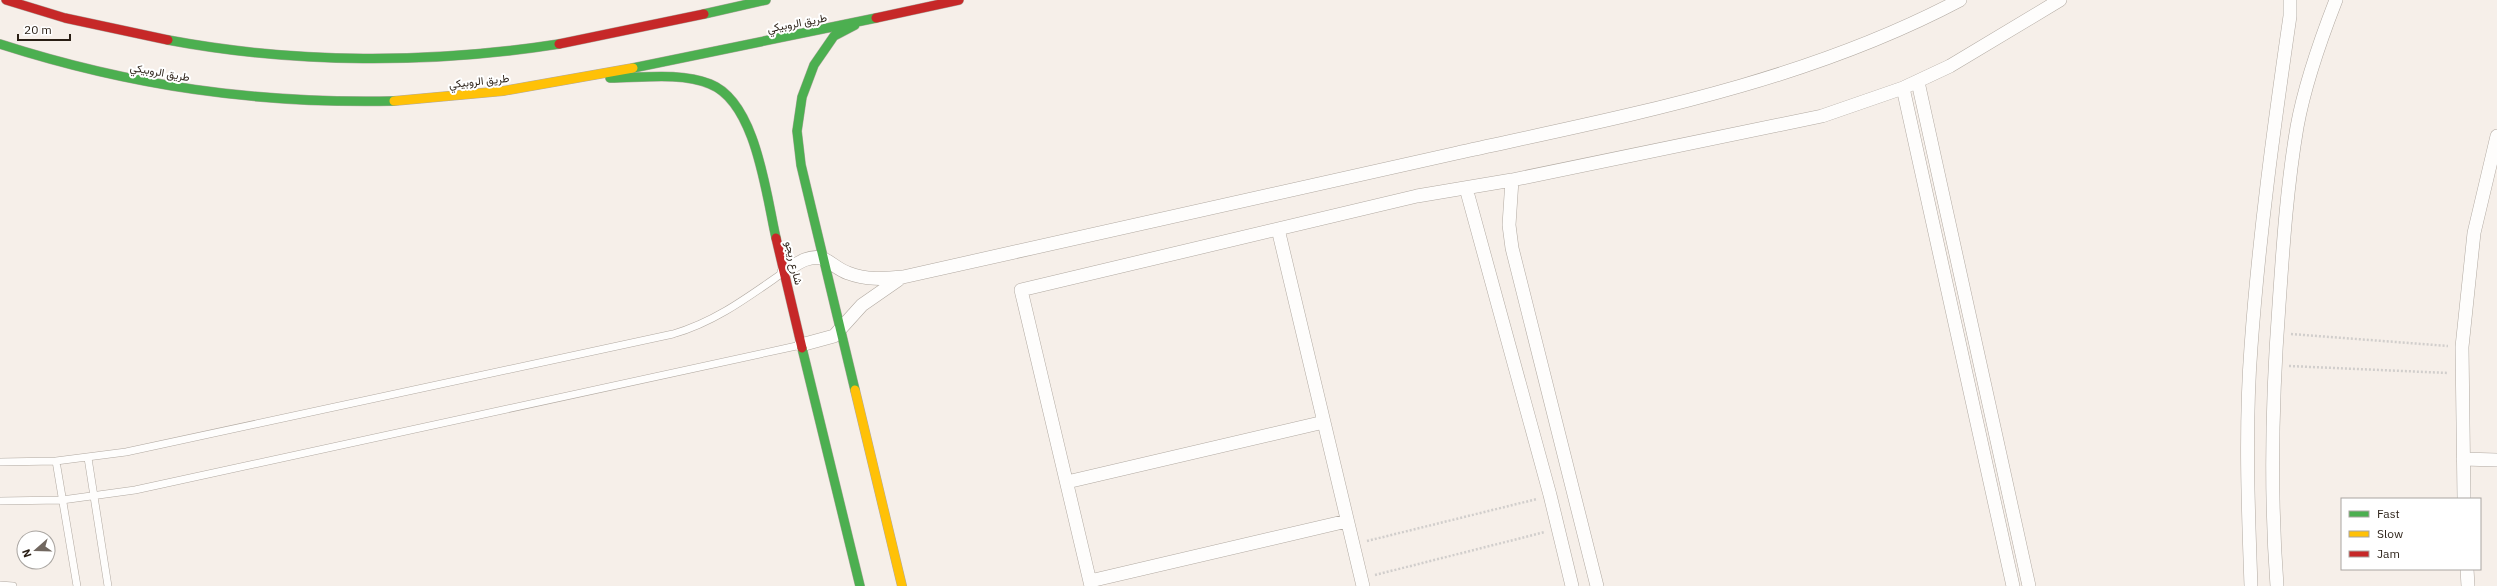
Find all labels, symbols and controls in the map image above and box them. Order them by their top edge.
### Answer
street label: طريق الروبيكي [766,10,829,39]
scale bar [18,16,70,42]
text: 20 m [24,22,52,37]
street label: طريق الروبيكي [128,60,191,87]
street label: طريق الروبيكي [448,71,510,94]
street label: شارع ريجو [781,240,806,287]
legend [2341,498,2481,570]
text: Fast [2377,506,2400,521]
text: Slow [2377,526,2403,541]
north arrow [16,530,56,570]
text: Jam [2377,546,2400,561]
text: N [19,547,35,560]

